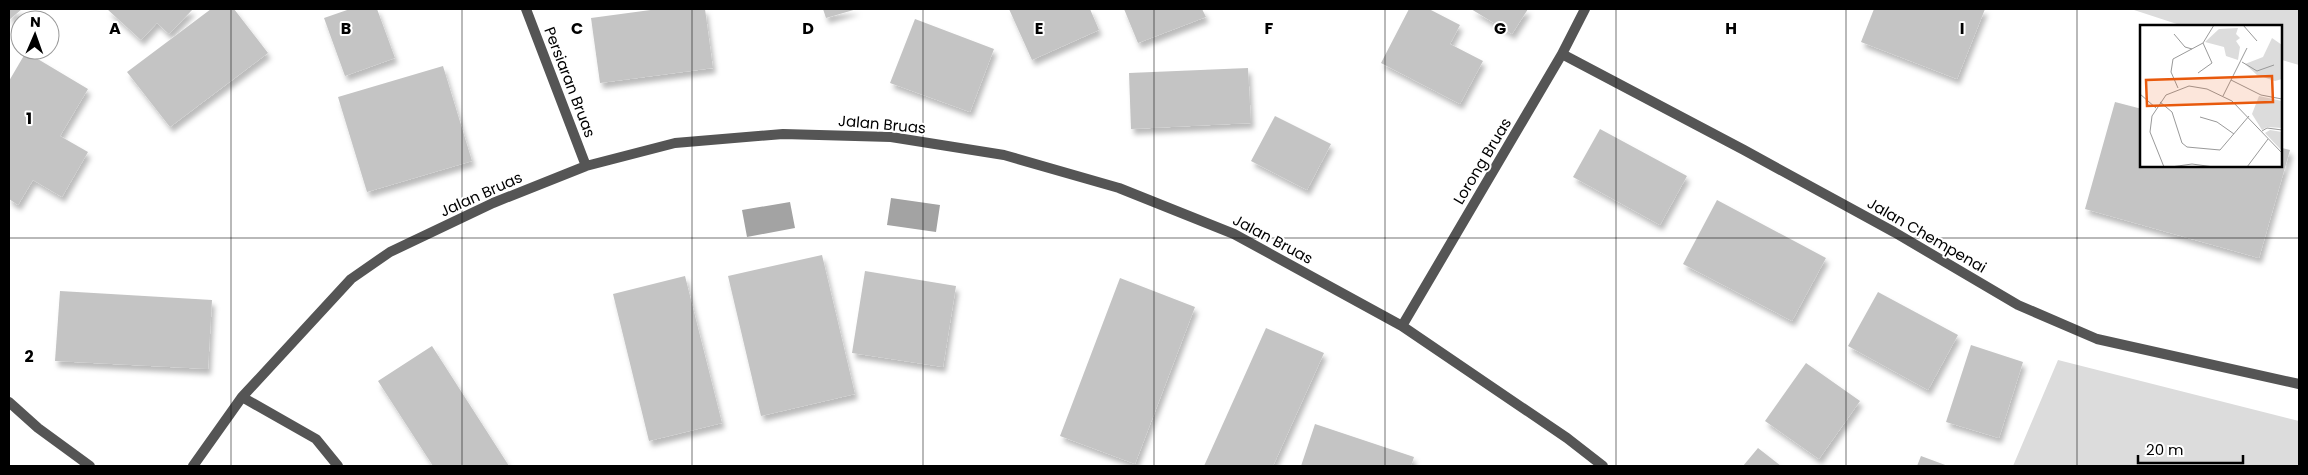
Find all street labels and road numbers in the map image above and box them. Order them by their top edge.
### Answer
street label: Persiaran Bruas [539,24,601,141]
street label: Jalan Bruas [837,110,927,138]
street label: Lorong Bruas [1448,114,1516,208]
street label: Jalan Bruas [437,166,526,221]
street label: Jalan Chempenai [1864,192,1990,278]
street label: Jalan Bruas [1229,209,1317,269]

